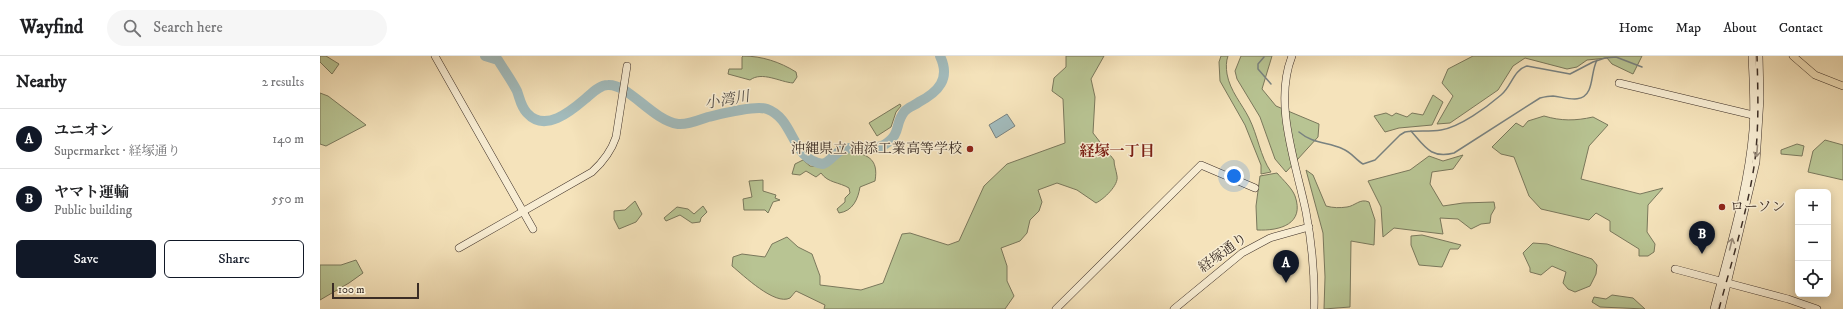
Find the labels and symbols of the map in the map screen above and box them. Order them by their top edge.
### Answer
water label: 小湾川 [703,86,753,113]
place label: 沖縄県立 浦添工業高等学校 [791,140,962,158]
district label: 経塚一丁目 [1079,142,1155,161]
marker: 沖縄県立 浦添工業高等学校 [965,144,975,154]
one-way arrow [1753,144,1761,157]
your location [1224,166,1244,186]
place label: ローソン [1730,198,1785,216]
marker: ローソン [1717,202,1727,212]
pin: B [1689,221,1715,254]
street label: 経塚通り [1195,229,1251,277]
one-way arrow [1727,238,1735,251]
pin: A [1273,250,1299,283]
scale bar [332,281,419,300]

